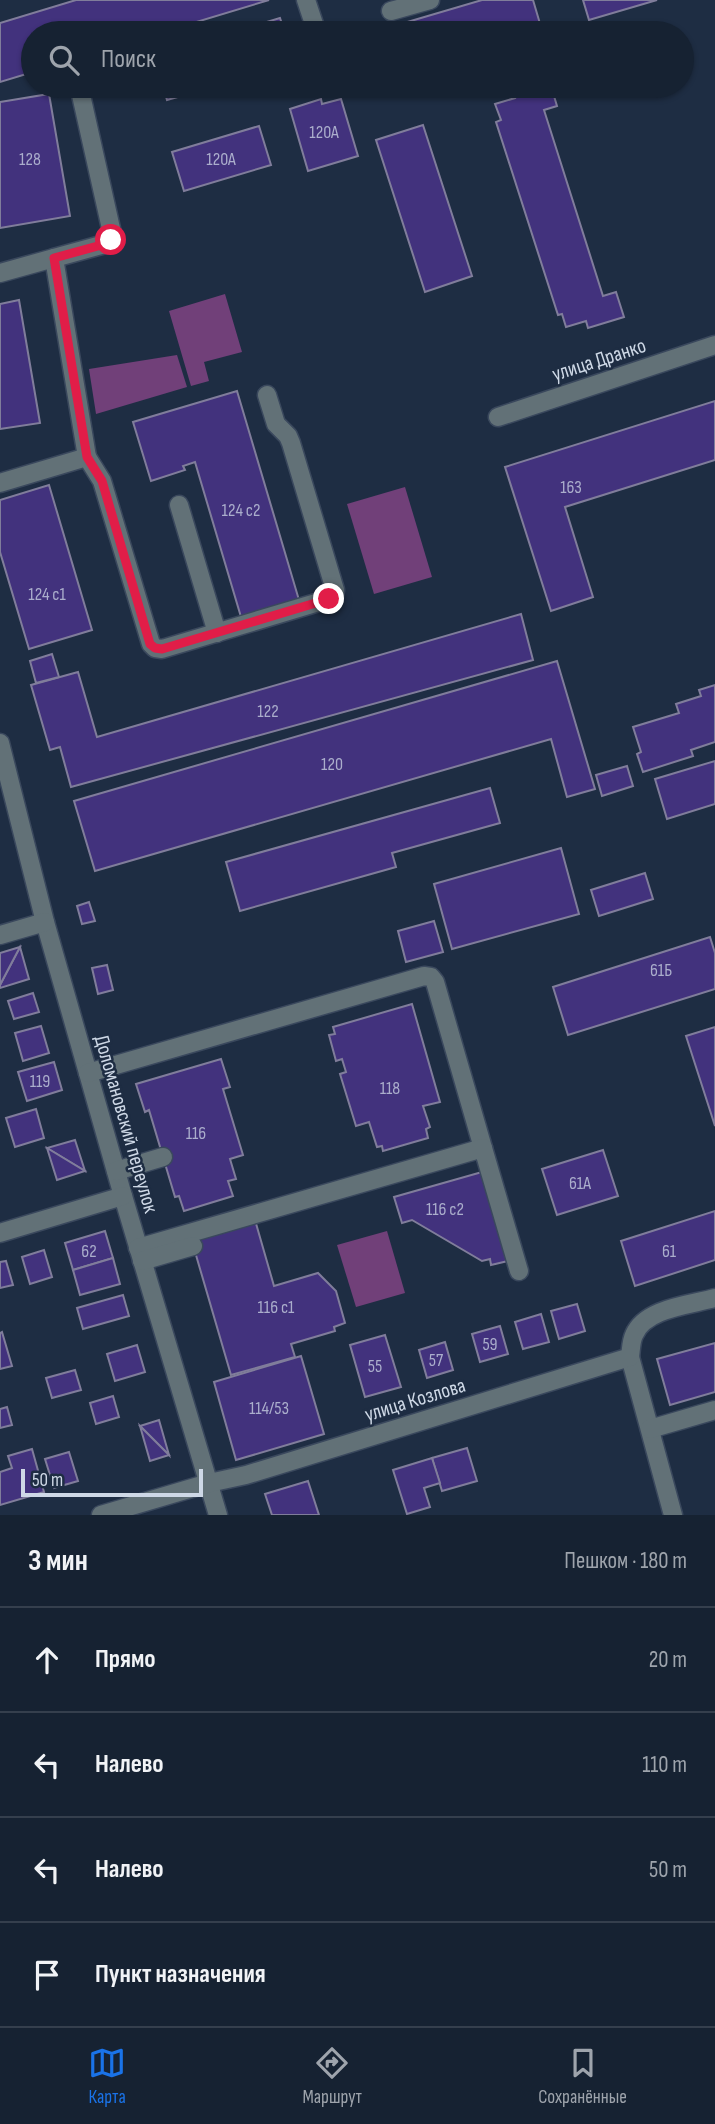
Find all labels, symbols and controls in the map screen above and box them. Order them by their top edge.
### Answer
search box [21,21,694,98]
icon: search [45,41,83,79]
text: Поиск [101,44,156,75]
house number: 120А [309,122,339,143]
house number: 128 [19,149,41,170]
house number: 120А [206,149,236,170]
route start [95,224,126,255]
street label: улица Дранко [549,333,649,387]
house number: 163 [560,477,582,498]
house number: 124 с2 [222,500,260,521]
route end [313,583,344,614]
house number: 124 с1 [28,584,67,605]
house number: 122 [257,701,279,722]
house number: 120 [321,754,343,775]
house number: 61Б [650,960,672,981]
street label: Доломановский переулок [89,1032,163,1216]
house number: 119 [30,1071,50,1092]
house number: 118 [380,1078,400,1099]
house number: 116 [186,1123,206,1144]
house number: 61А [569,1173,591,1194]
house number: 116 с2 [426,1199,464,1220]
house number: 62 [81,1241,97,1262]
house number: 61 [662,1241,677,1262]
house number: 116 с1 [258,1297,295,1318]
house number: 59 [482,1334,498,1355]
house number: 57 [429,1350,444,1371]
house number: 55 [368,1356,382,1377]
street label: улица Козлова [362,1373,468,1427]
house number: 114/53 [249,1398,289,1419]
scale bar [21,1466,203,1498]
text: 50 m [32,1469,63,1492]
text: 3 мин [28,1543,88,1579]
text: Пешком · 180 m [564,1547,687,1575]
icon: ahead [28,1641,66,1679]
text: Прямо [95,1644,156,1675]
text: 20 m [649,1646,687,1674]
icon: left [28,1746,66,1784]
text: Налево [95,1749,164,1780]
text: 110 m [642,1751,687,1779]
icon: left [28,1851,66,1889]
text: Налево [95,1854,164,1885]
text: 50 m [649,1856,687,1884]
icon: arrive [28,1956,66,1994]
text: Пункт назначения [95,1959,266,1990]
tab: Карта [88,2044,126,2109]
tab: Маршрут [302,2044,362,2109]
tab: Сохранённые [538,2044,627,2109]

